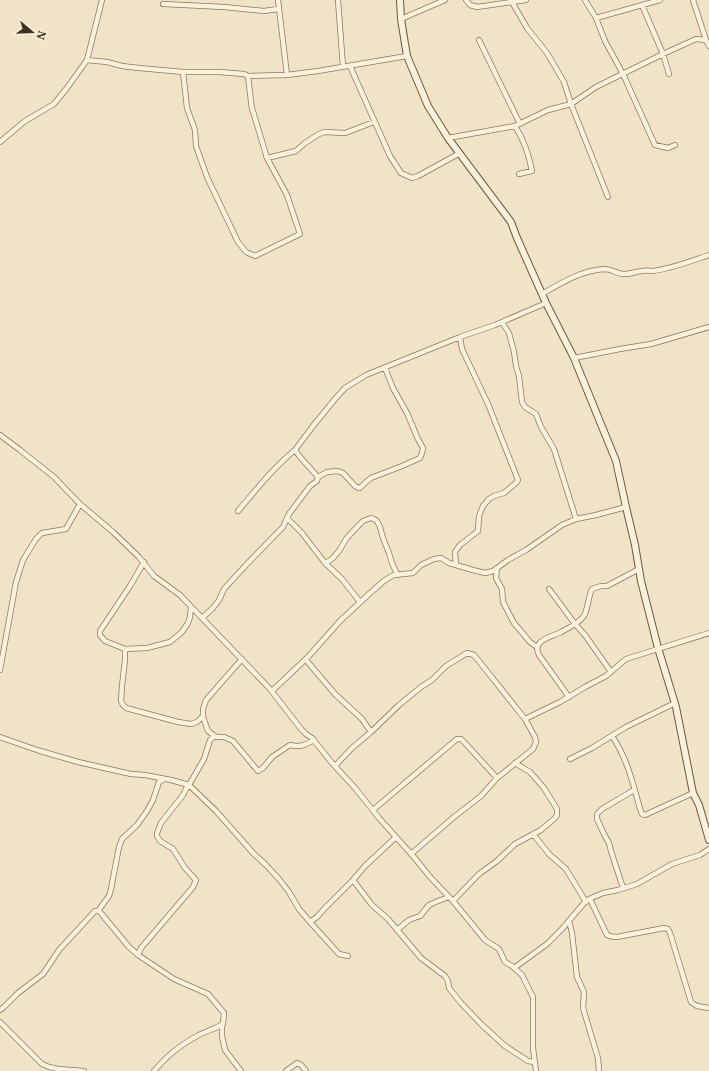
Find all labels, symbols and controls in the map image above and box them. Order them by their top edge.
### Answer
north arrow [12,12,52,52]
text: N [33,29,50,42]

